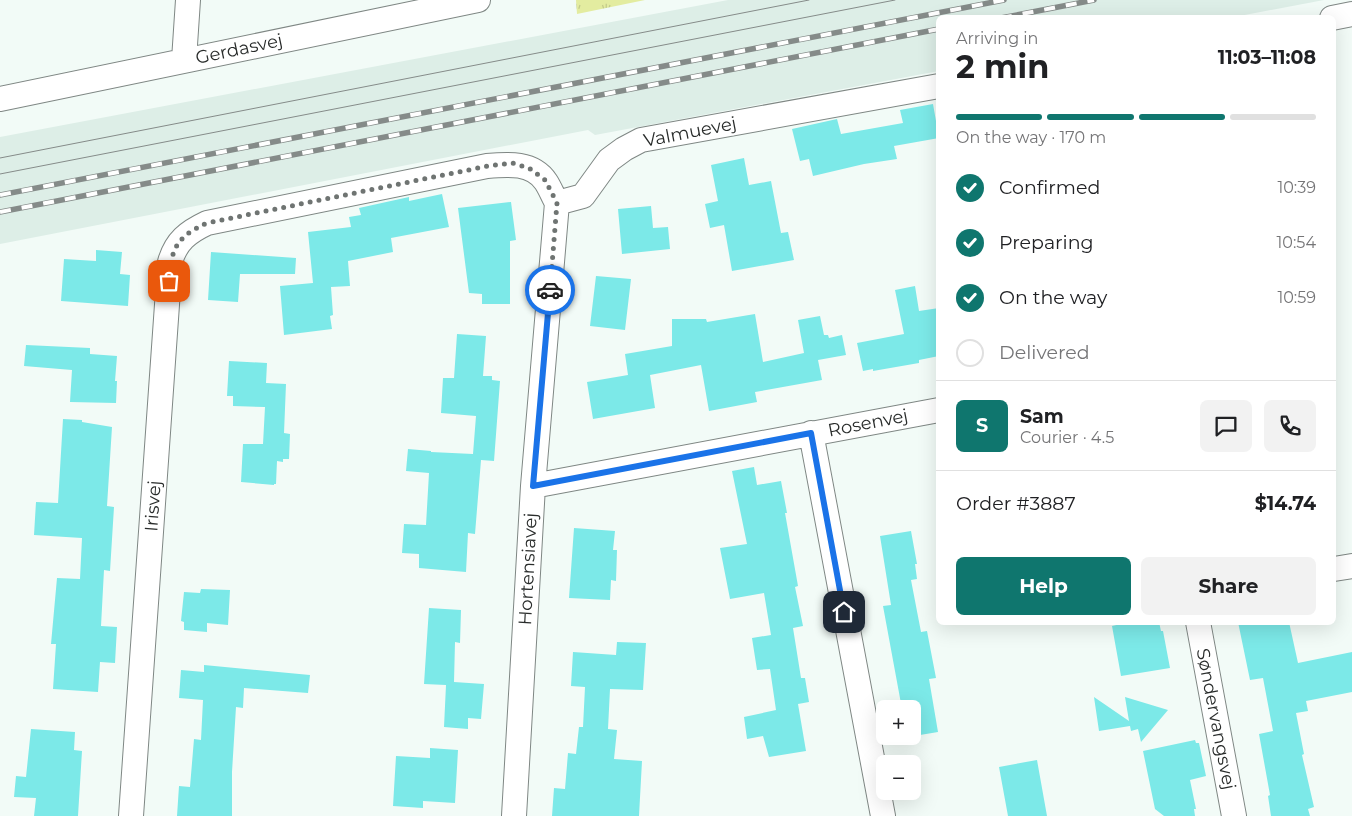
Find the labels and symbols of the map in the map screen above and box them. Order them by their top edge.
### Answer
street label: Gerdasvej [193,29,285,69]
street label: Valmuevej [642,112,738,152]
pin [148,260,190,302]
courier [525,265,575,315]
street label: Rosenvej [826,404,910,442]
street label: Irisvej [140,480,166,532]
street label: Hortensiavej [514,512,542,626]
pin [823,591,865,633]
street label: Søndervangsvej [1192,647,1240,791]

